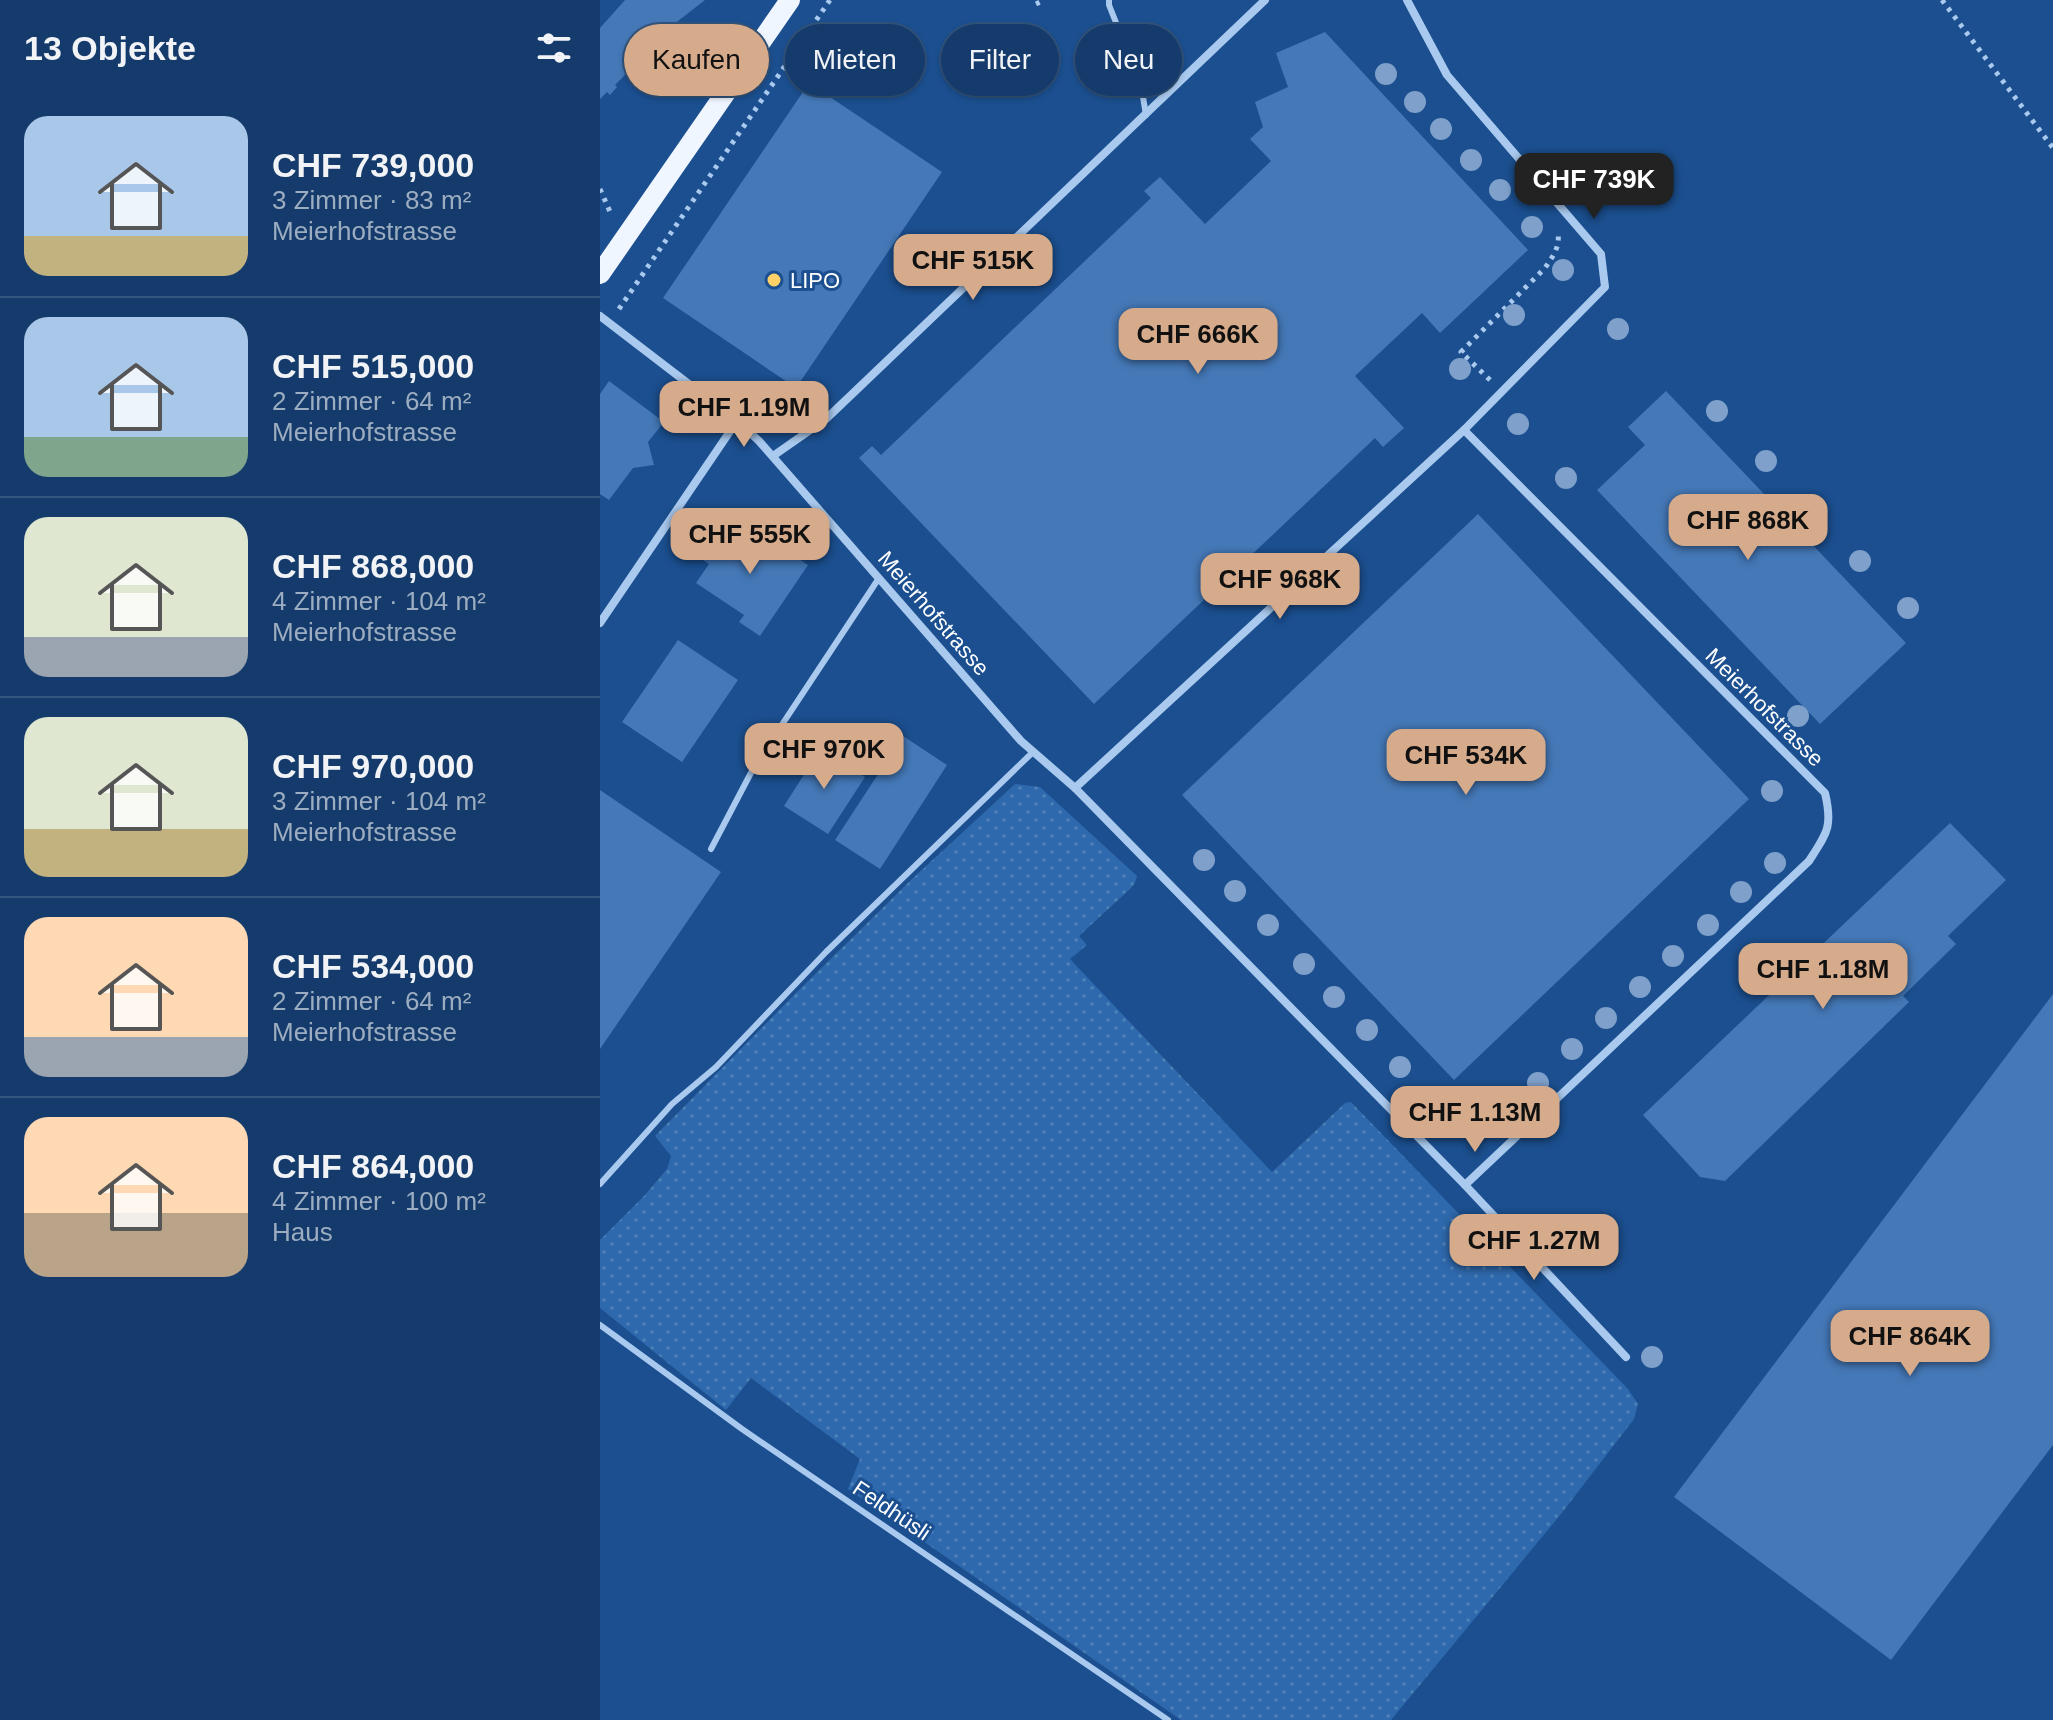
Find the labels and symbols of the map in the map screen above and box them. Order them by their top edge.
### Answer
pin: CHF 739K [1511,153,1677,221]
pin: CHF 515K [890,234,1056,302]
place label: LIPO [790,268,840,293]
marker: LIPO [765,271,783,289]
pin: CHF 666K [1115,308,1281,376]
pin: CHF 1.19M [652,381,836,449]
pin: CHF 868K [1665,494,1831,562]
pin: CHF 555K [667,508,833,576]
street label: Meierhofstrasse [873,546,994,681]
pin: CHF 968K [1197,553,1363,621]
street label: Meierhofstrasse [1700,643,1829,772]
pin: CHF 970K [741,723,907,791]
pin: CHF 534K [1383,729,1549,797]
pin: CHF 1.18M [1731,943,1915,1011]
pin: CHF 1.13M [1383,1086,1567,1154]
pin: CHF 1.27M [1442,1214,1626,1282]
pin: CHF 864K [1827,1310,1993,1378]
street label: Feldhüsli [848,1475,935,1545]

